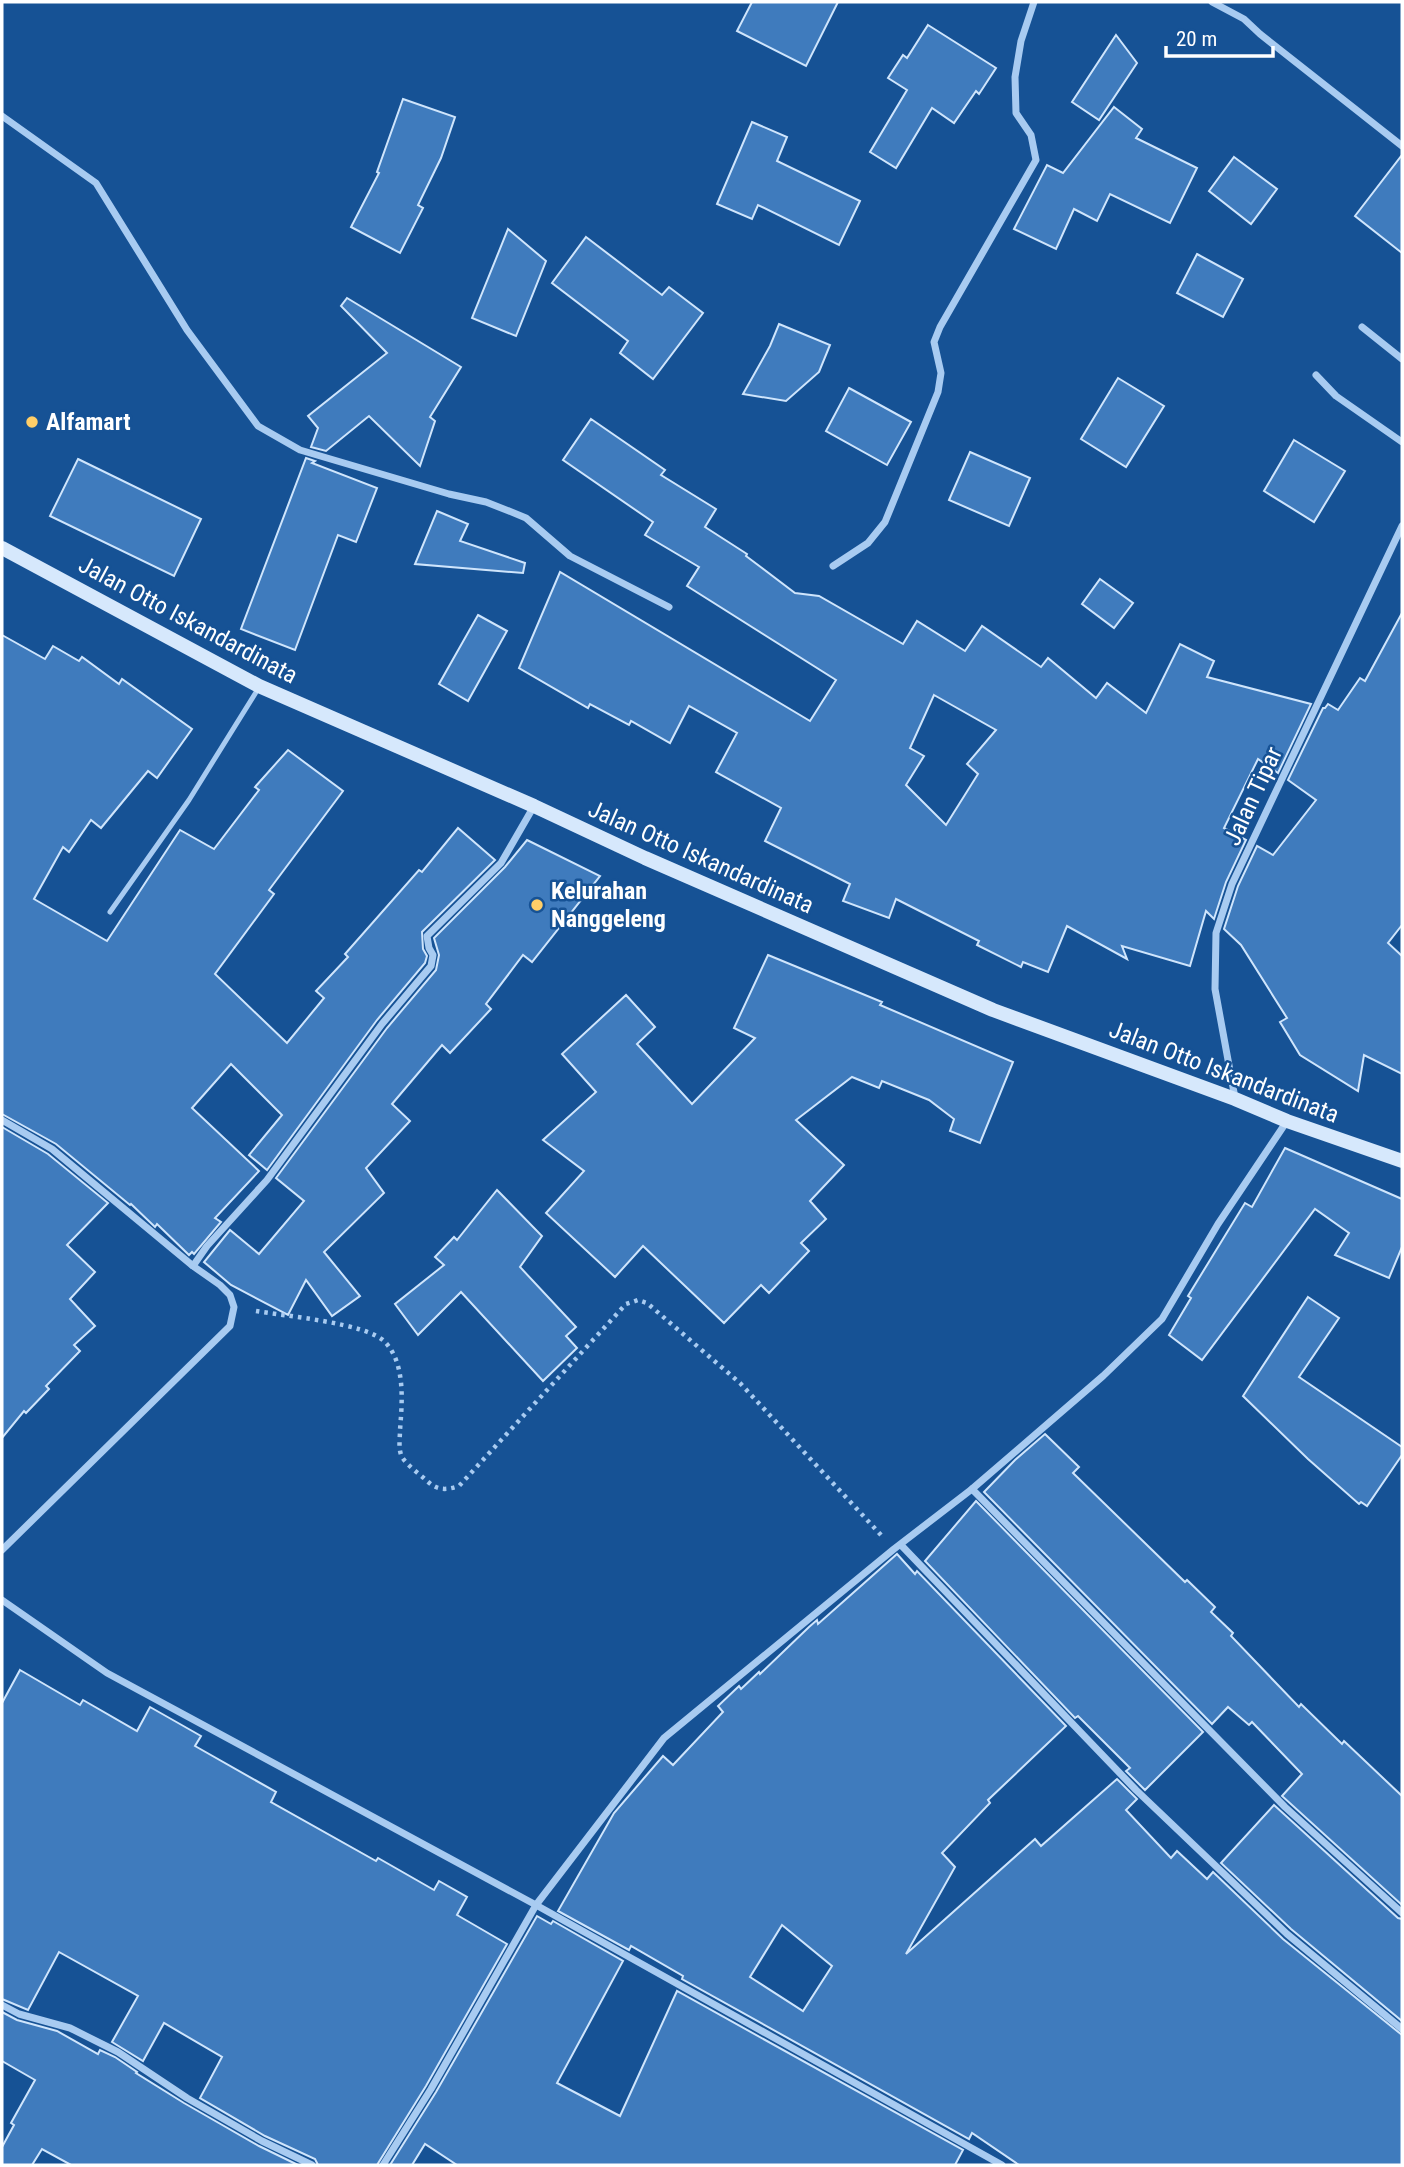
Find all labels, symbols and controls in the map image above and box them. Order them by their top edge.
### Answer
scale bar [1166,14,1273,58]
text: 20 m [1176,27,1217,51]
place label: Alfamart [46,408,131,436]
marker: Alfamart [24,414,40,430]
street label: Jalan Otto Iskandardinata [74,550,302,690]
street label: Jalan Tipar [1218,742,1288,850]
street label: Jalan Otto Iskandardinata [584,795,818,919]
place label: Kelurahan Nanggeleng [551,877,666,933]
marker: Kelurahan Nanggeleng [529,897,545,913]
street label: Jalan Otto Iskandardinata [1105,1015,1343,1129]

